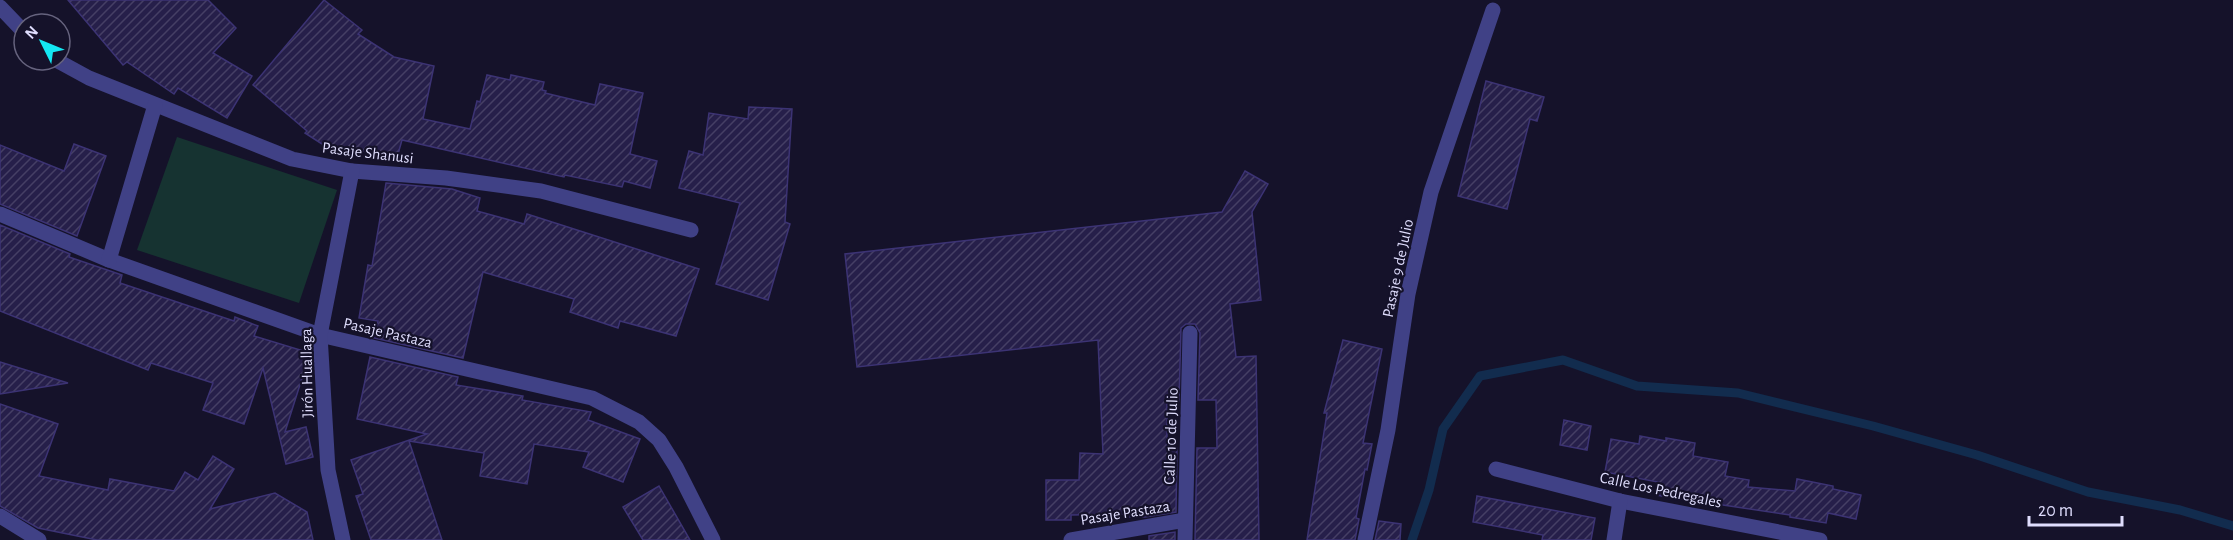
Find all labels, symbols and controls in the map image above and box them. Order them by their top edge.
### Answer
north arrow [12,12,72,72]
text: N [22,23,41,42]
street label: Pasaje Shanusi [321,139,415,168]
street label: Pasaje 9 de Julio [1380,218,1417,319]
street label: Pasaje Pastaza [342,315,434,352]
street label: Jirón Huallaga [298,328,316,418]
street label: Calle 10 de Julio [1161,387,1181,485]
street label: Calle Los Pedregales [1598,469,1723,511]
scale bar [2029,489,2122,527]
street label: Pasaje Pastaza [1079,498,1171,529]
text: 20 m [2038,502,2073,520]

